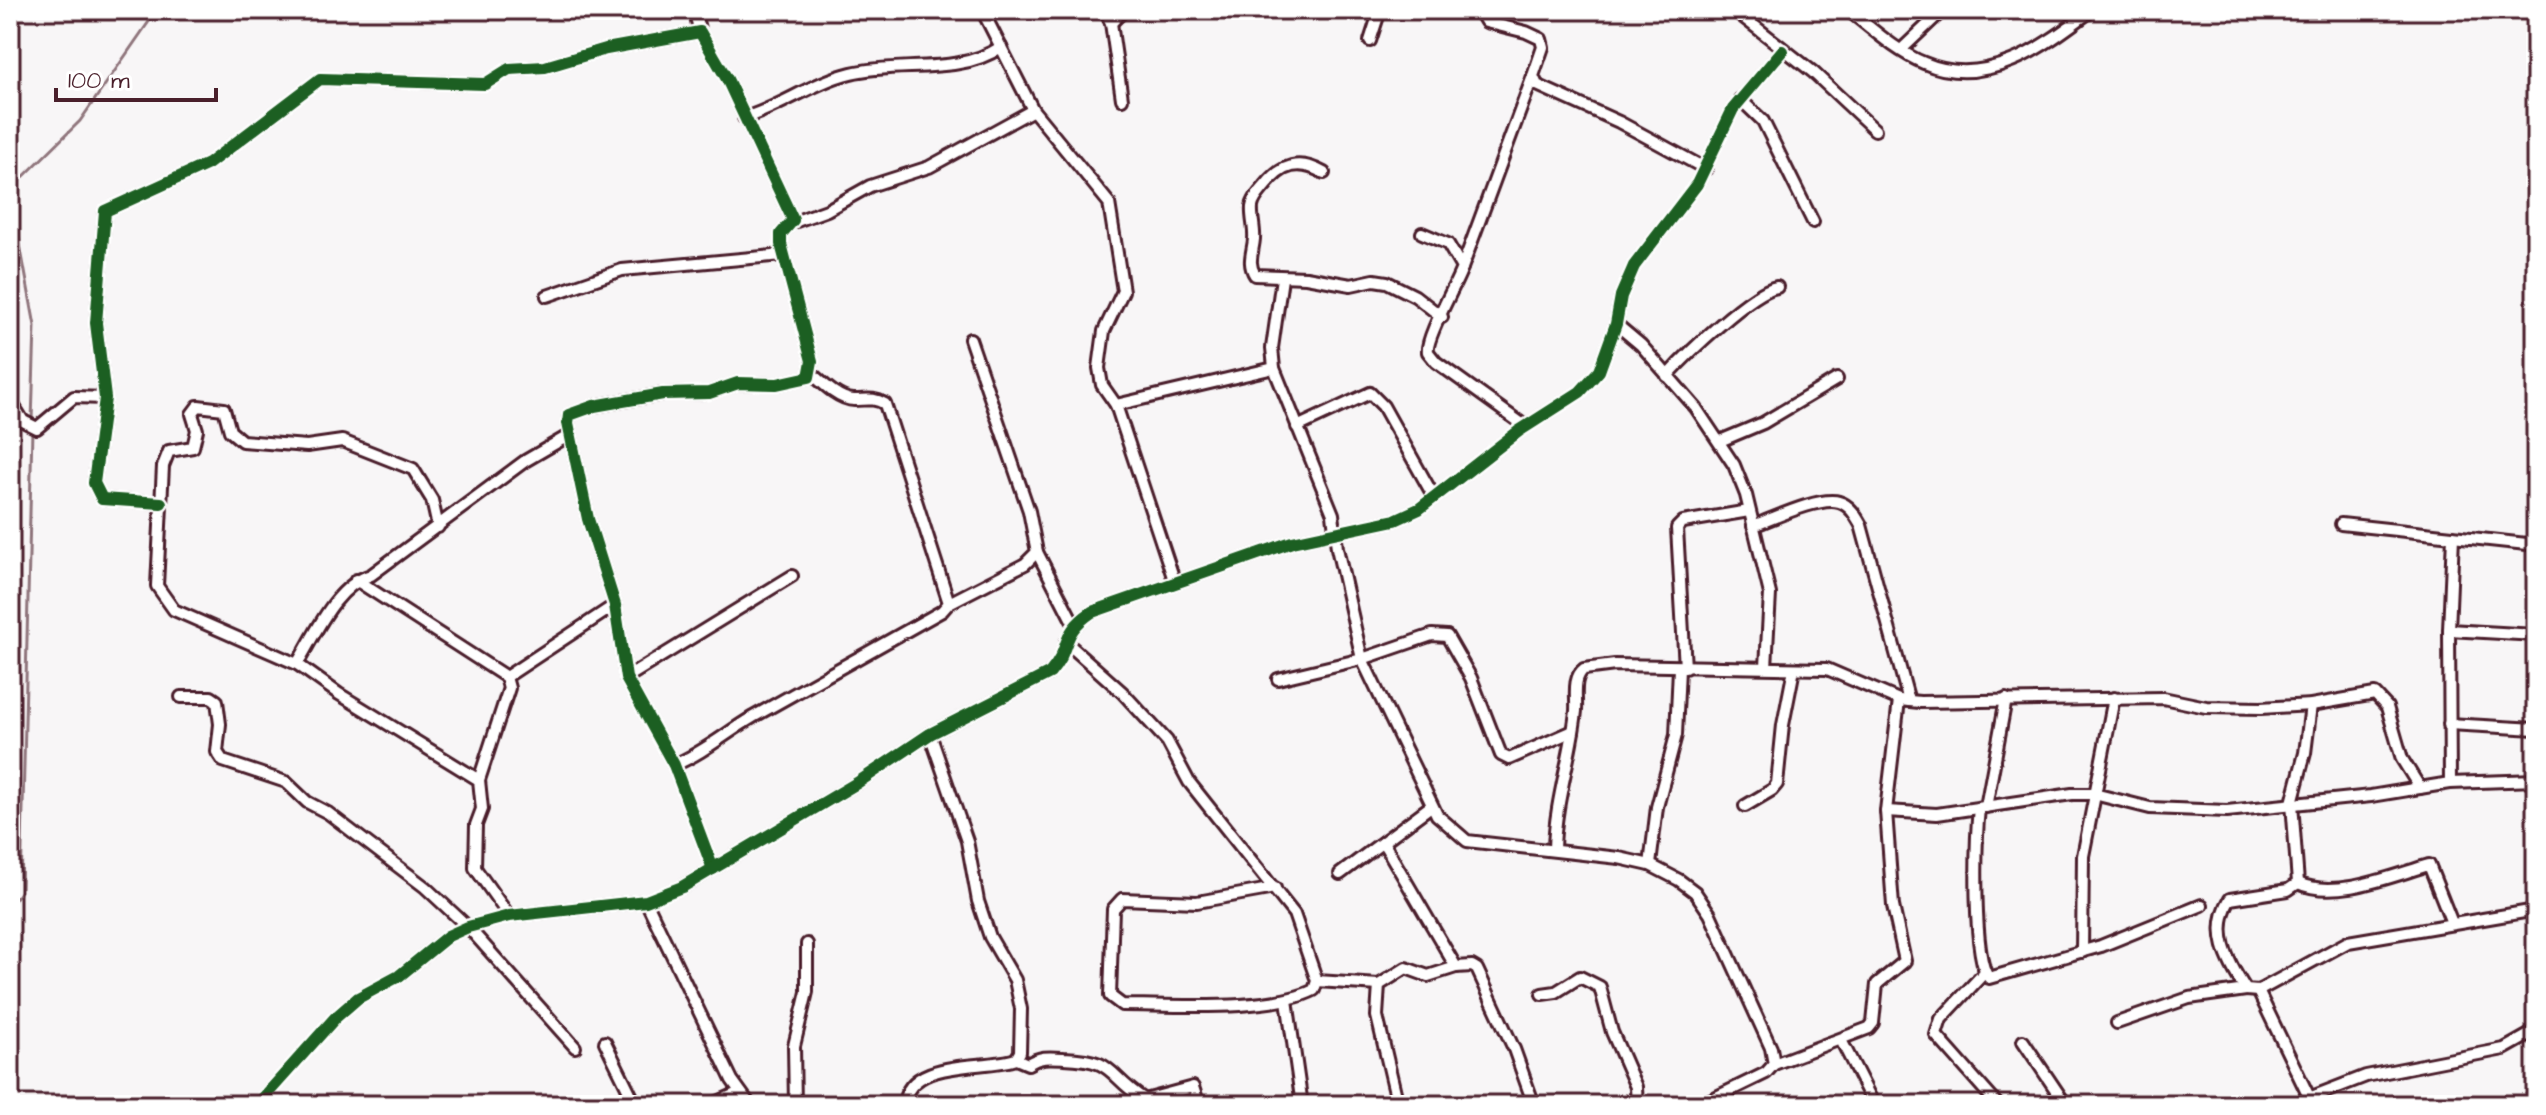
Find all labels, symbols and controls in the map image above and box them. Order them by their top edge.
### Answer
scale bar [56,52,216,102]
text: 100 m [68,64,130,98]

